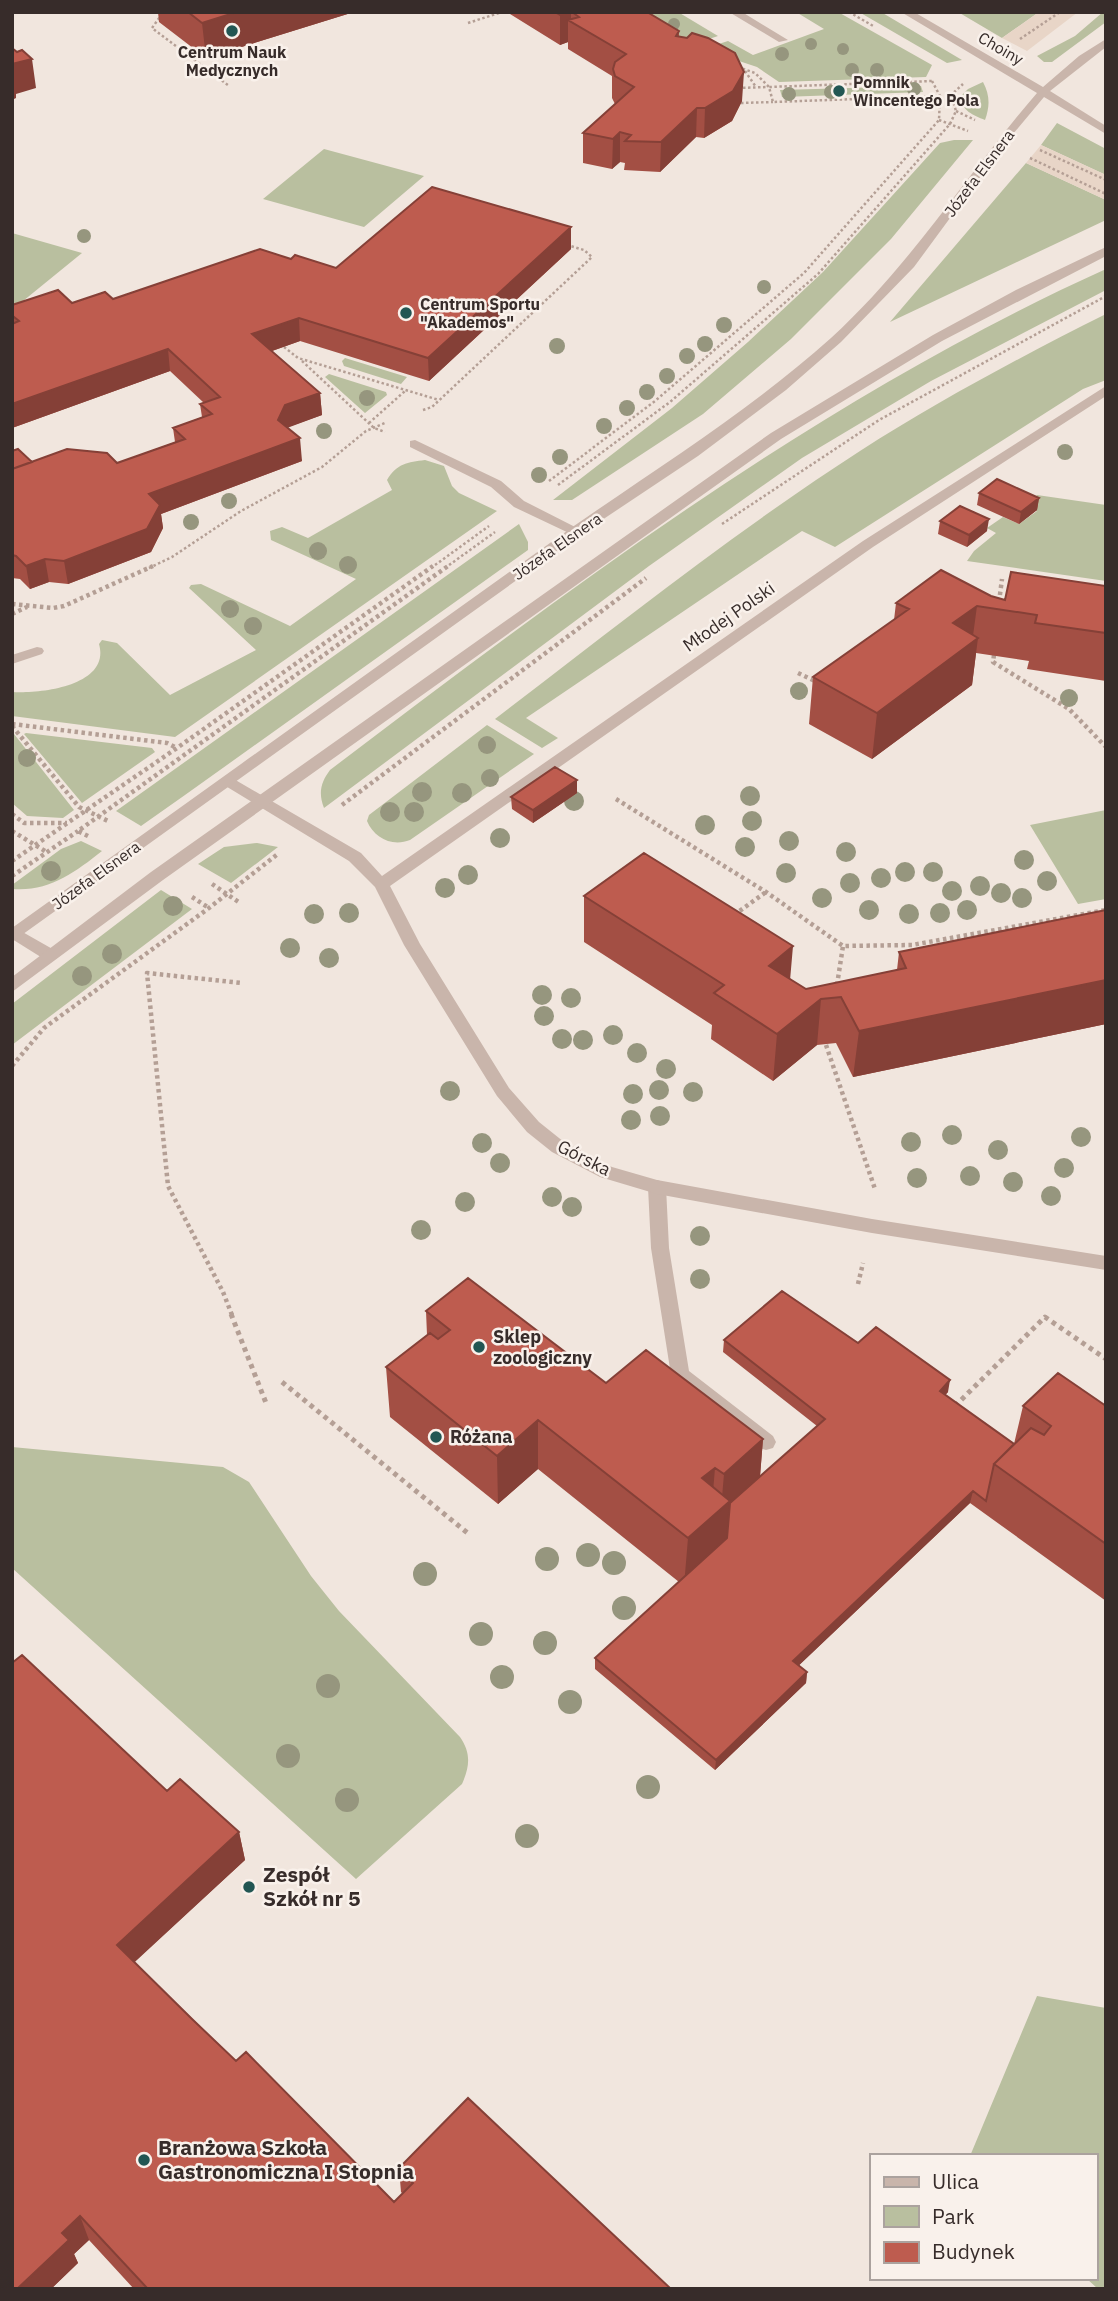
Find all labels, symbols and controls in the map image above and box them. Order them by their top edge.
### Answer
marker: Centrum Nauk Medycznych [224,23,240,39]
street label: Choiny [975,27,1027,69]
place label: Centrum Nauk Medycznych [178,42,287,80]
place label: Pomnik Wincentego Pola [853,72,979,110]
marker: Pomnik Wincentego Pola [831,83,847,99]
street label: Józefa Elsnera [940,125,1019,221]
place label: Centrum Sportu "Akademos" [420,294,540,332]
marker: Centrum Sportu "Akademos" [398,305,414,321]
street label: Józefa Elsnera [509,508,606,584]
street label: Młodej Polski [678,576,779,657]
street label: Józefa Elsnera [48,836,144,914]
street label: Górska [554,1134,615,1181]
place label: Sklep zoologiczny [493,1325,592,1369]
marker: Sklep zoologiczny [471,1339,487,1355]
place label: Różana [450,1425,512,1448]
marker: Różana [428,1429,444,1445]
place label: Zespół Szkół nr 5 [263,1860,360,1912]
marker: Zespół Szkół nr 5 [241,1879,257,1895]
place label: Branżowa Szkoła Gastronomiczna I Stopnia [158,2133,414,2185]
marker: Branżowa Szkoła Gastronomiczna I Stopnia [136,2152,152,2168]
legend [870,2154,1097,2280]
text: Ulica [932,2167,979,2195]
text: Park [932,2202,975,2230]
text: Budynek [932,2237,1015,2265]

